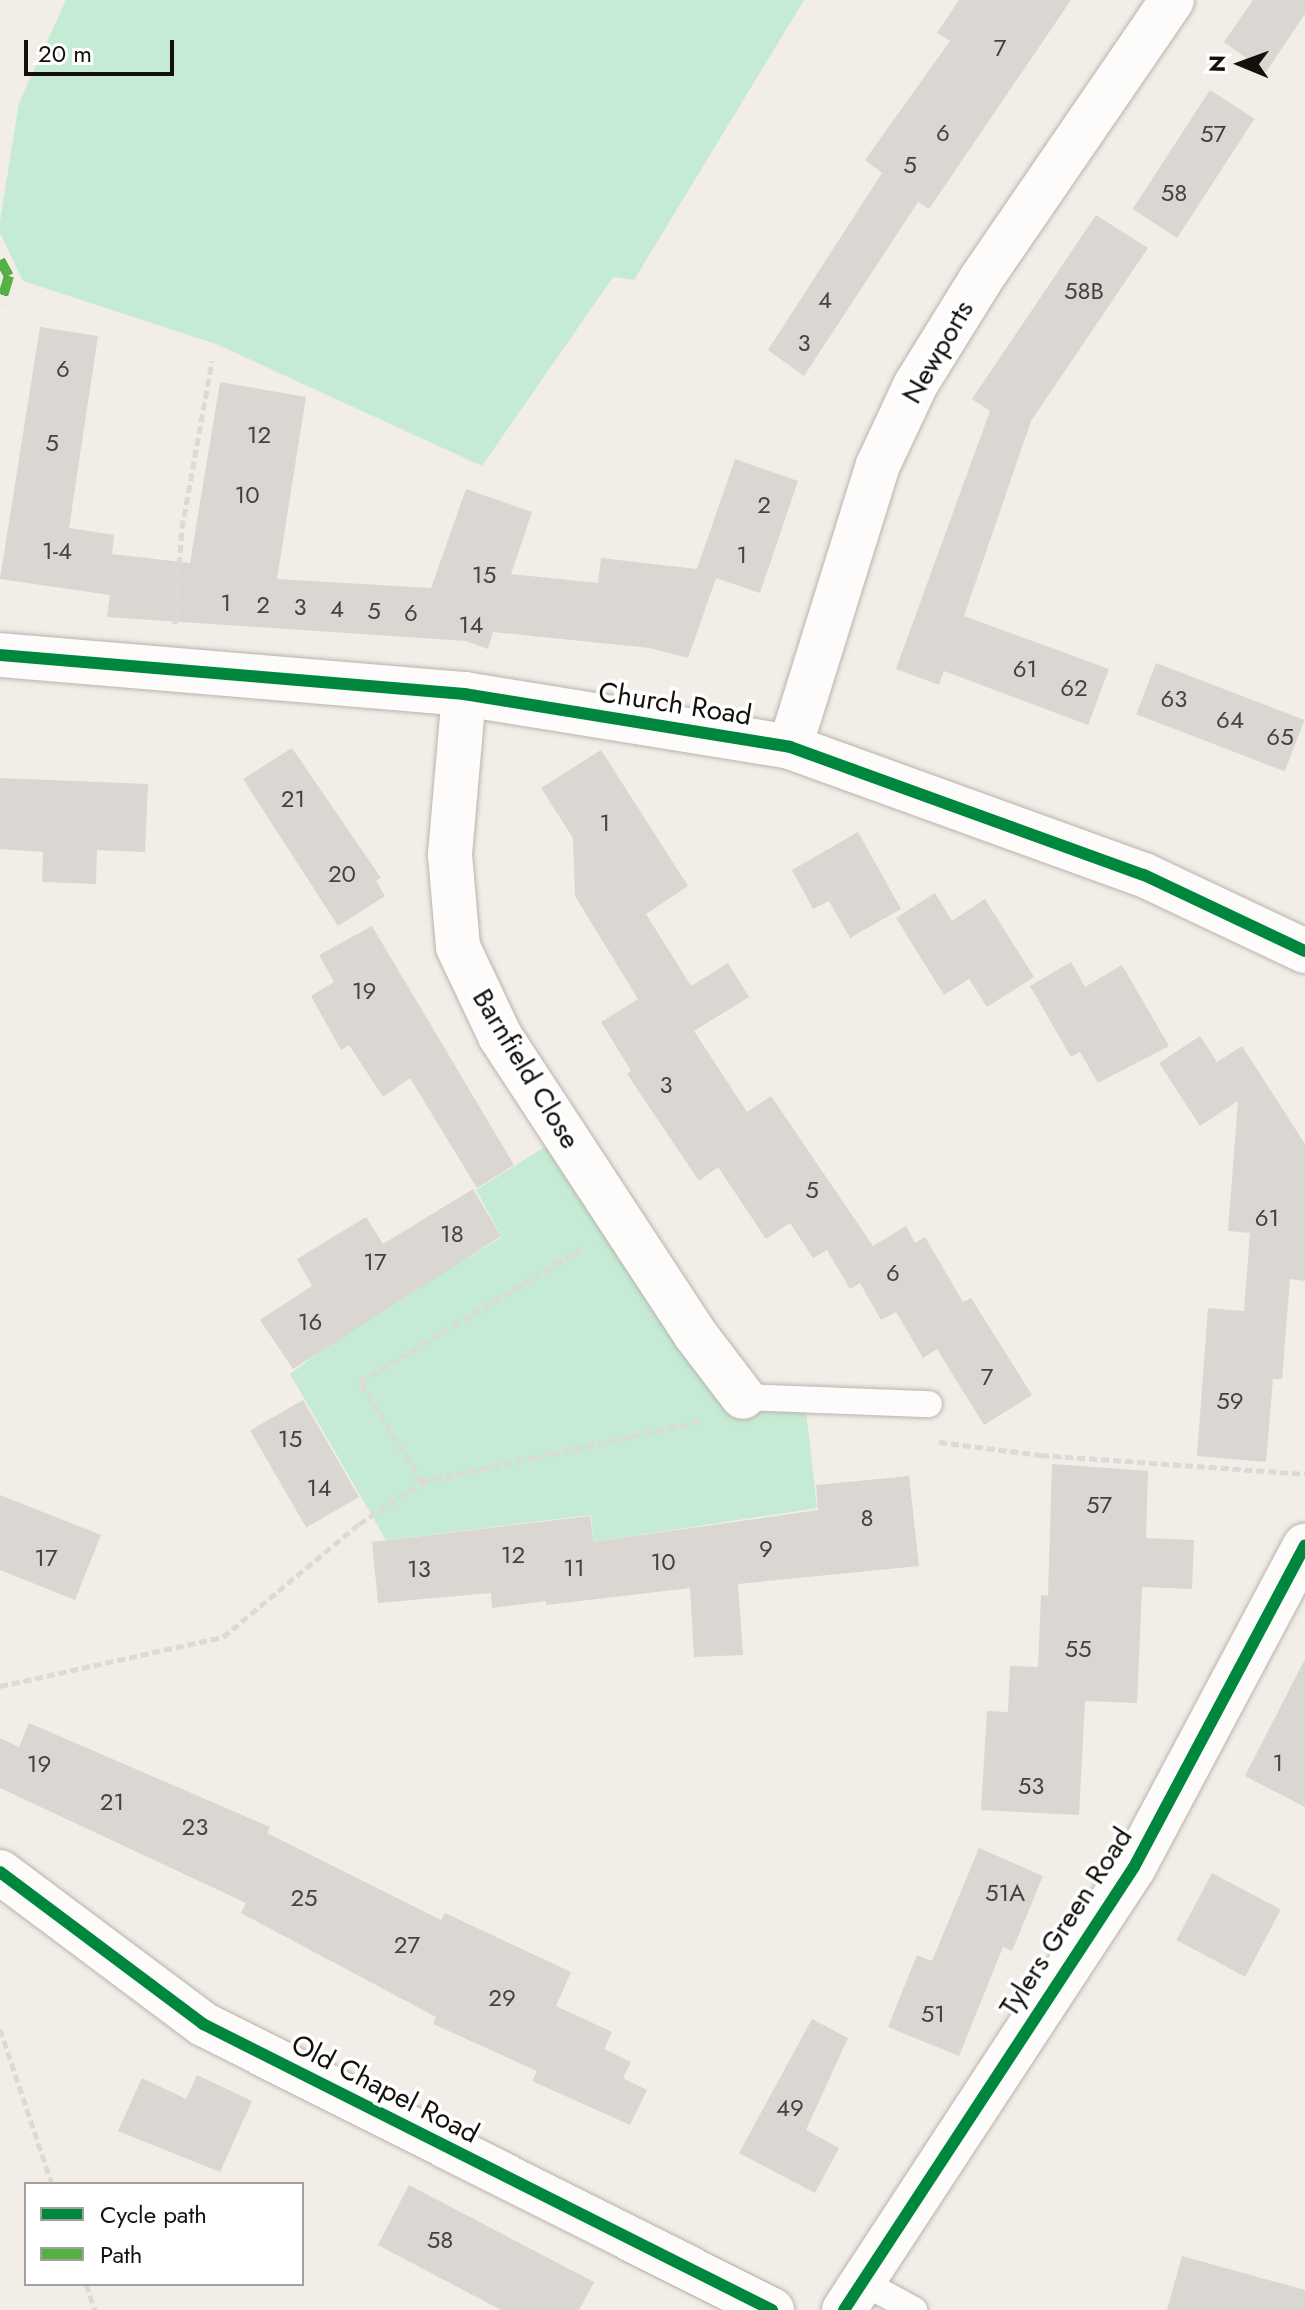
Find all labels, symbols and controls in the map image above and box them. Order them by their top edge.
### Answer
scale bar [28,24,178,74]
north arrow [1201,24,1281,104]
house number: 7 [994,34,1006,62]
text: 20 m [38,36,92,71]
text: N [1201,55,1233,73]
house number: 6 [936,119,950,147]
house number: 57 [1200,120,1226,148]
house number: 5 [903,151,917,179]
house number: 58 [1161,179,1187,207]
house number: 58B [1064,277,1104,305]
house number: 4 [818,286,832,314]
street label: Newports [895,294,981,410]
house number: 3 [797,329,811,357]
house number: 6 [56,355,70,383]
house number: 12 [247,421,271,449]
house number: 5 [45,429,59,457]
house number: 10 [234,481,260,509]
house number: 2 [757,491,771,519]
house number: 1-4 [42,537,72,565]
house number: 1 [737,541,747,569]
house number: 15 [472,561,496,589]
house number: 1 [221,589,231,617]
house number: 2 [256,591,270,619]
house number: 3 [293,593,307,621]
house number: 4 [330,595,344,623]
house number: 5 [367,597,381,625]
house number: 6 [404,599,418,627]
house number: 14 [459,611,483,639]
house number: 61 [1013,655,1037,683]
house number: 62 [1060,674,1088,702]
street label: Church Road [596,675,754,733]
house number: 63 [1161,685,1187,713]
house number: 64 [1216,706,1244,734]
house number: 65 [1266,723,1294,751]
house number: 21 [281,785,305,813]
house number: 1 [600,809,610,837]
house number: 20 [328,860,356,888]
house number: 19 [352,977,376,1005]
street label: Barnfield Close [465,983,587,1155]
house number: 3 [659,1071,673,1099]
house number: 5 [805,1176,819,1204]
house number: 61 [1255,1204,1279,1232]
house number: 18 [440,1220,464,1248]
house number: 17 [363,1248,387,1276]
house number: 6 [886,1259,900,1287]
house number: 16 [298,1308,322,1336]
house number: 7 [981,1363,993,1391]
house number: 59 [1216,1387,1244,1415]
house number: 15 [278,1425,302,1453]
house number: 14 [307,1474,331,1502]
house number: 57 [1086,1491,1112,1519]
house number: 8 [860,1504,874,1532]
house number: 9 [759,1535,773,1563]
house number: 12 [501,1541,525,1569]
house number: 17 [34,1544,58,1572]
house number: 10 [650,1548,676,1576]
house number: 11 [563,1554,585,1582]
house number: 13 [407,1555,431,1583]
house number: 55 [1064,1635,1092,1663]
house number: 1 [1273,1749,1283,1777]
house number: 19 [27,1750,51,1778]
house number: 53 [1018,1772,1044,1800]
house number: 21 [100,1788,124,1816]
house number: 23 [182,1813,208,1841]
street label: Tylers Green Road [993,1821,1139,2023]
house number: 51A [985,1879,1025,1907]
house number: 25 [290,1884,318,1912]
house number: 27 [394,1931,420,1959]
house number: 29 [488,1984,516,2012]
house number: 51 [921,2000,945,2028]
street label: Old Chapel Road [286,2027,484,2151]
house number: 49 [776,2094,804,2122]
legend [24,2182,304,2286]
text: Cycle path [100,2197,207,2232]
house number: 58 [427,2226,453,2254]
text: Path [100,2237,142,2272]

